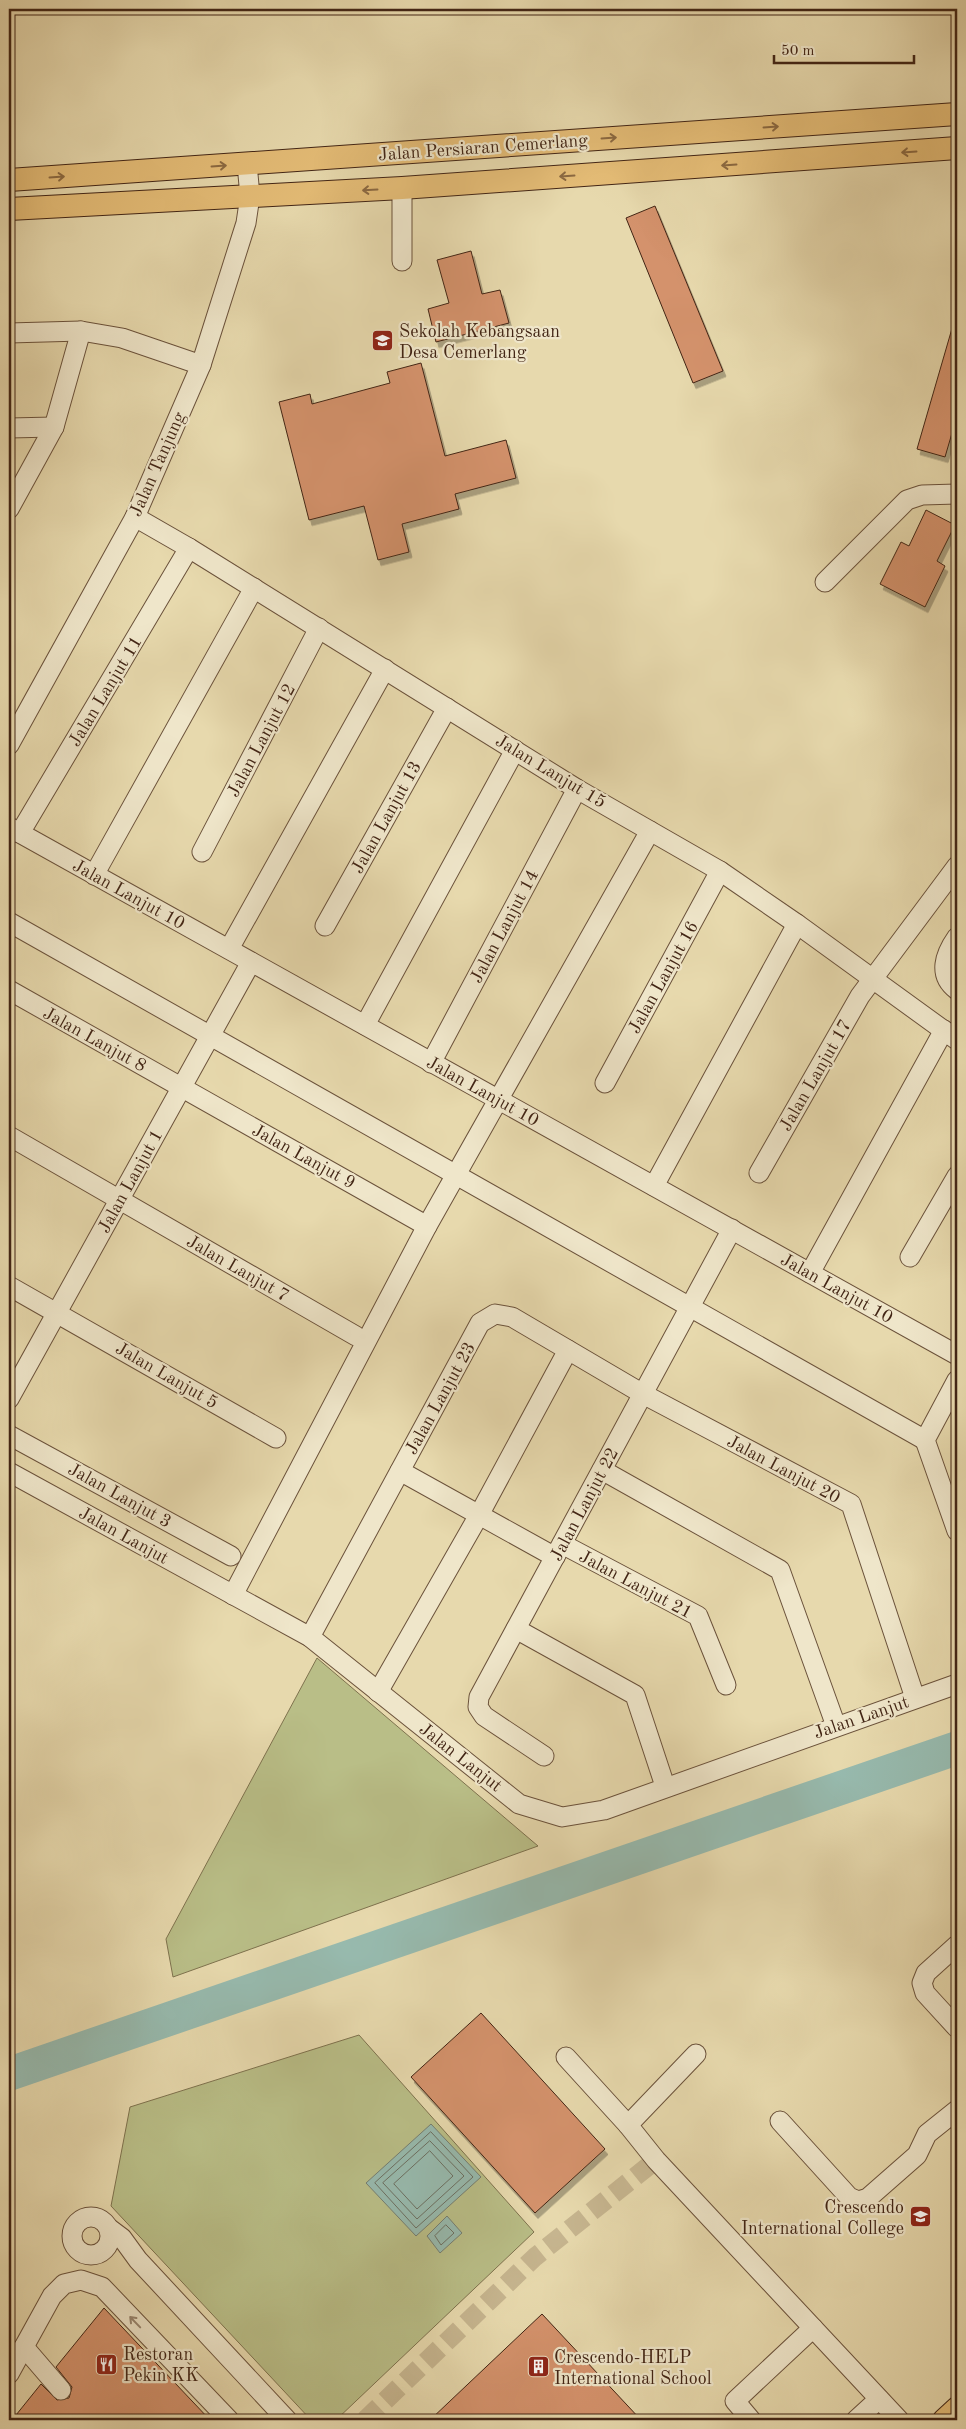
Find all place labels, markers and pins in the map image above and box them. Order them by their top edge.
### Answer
place label: Sekolah Kebangsaan Desa Cemerlang [399,323,560,362]
school or university icon: Sekolah Kebangsaan Desa Cemerlang [371,329,395,353]
place label: Crescendo International College [741,2199,904,2238]
school or university icon: Crescendo International College [908,2205,932,2229]
place label: Restoran Pekin KK [123,2346,199,2385]
place label: Crescendo-HELP International School [554,2349,712,2388]
restaurant icon: Restoran Pekin KK [95,2352,119,2376]
building icon: Crescendo-HELP International School [526,2355,550,2379]

